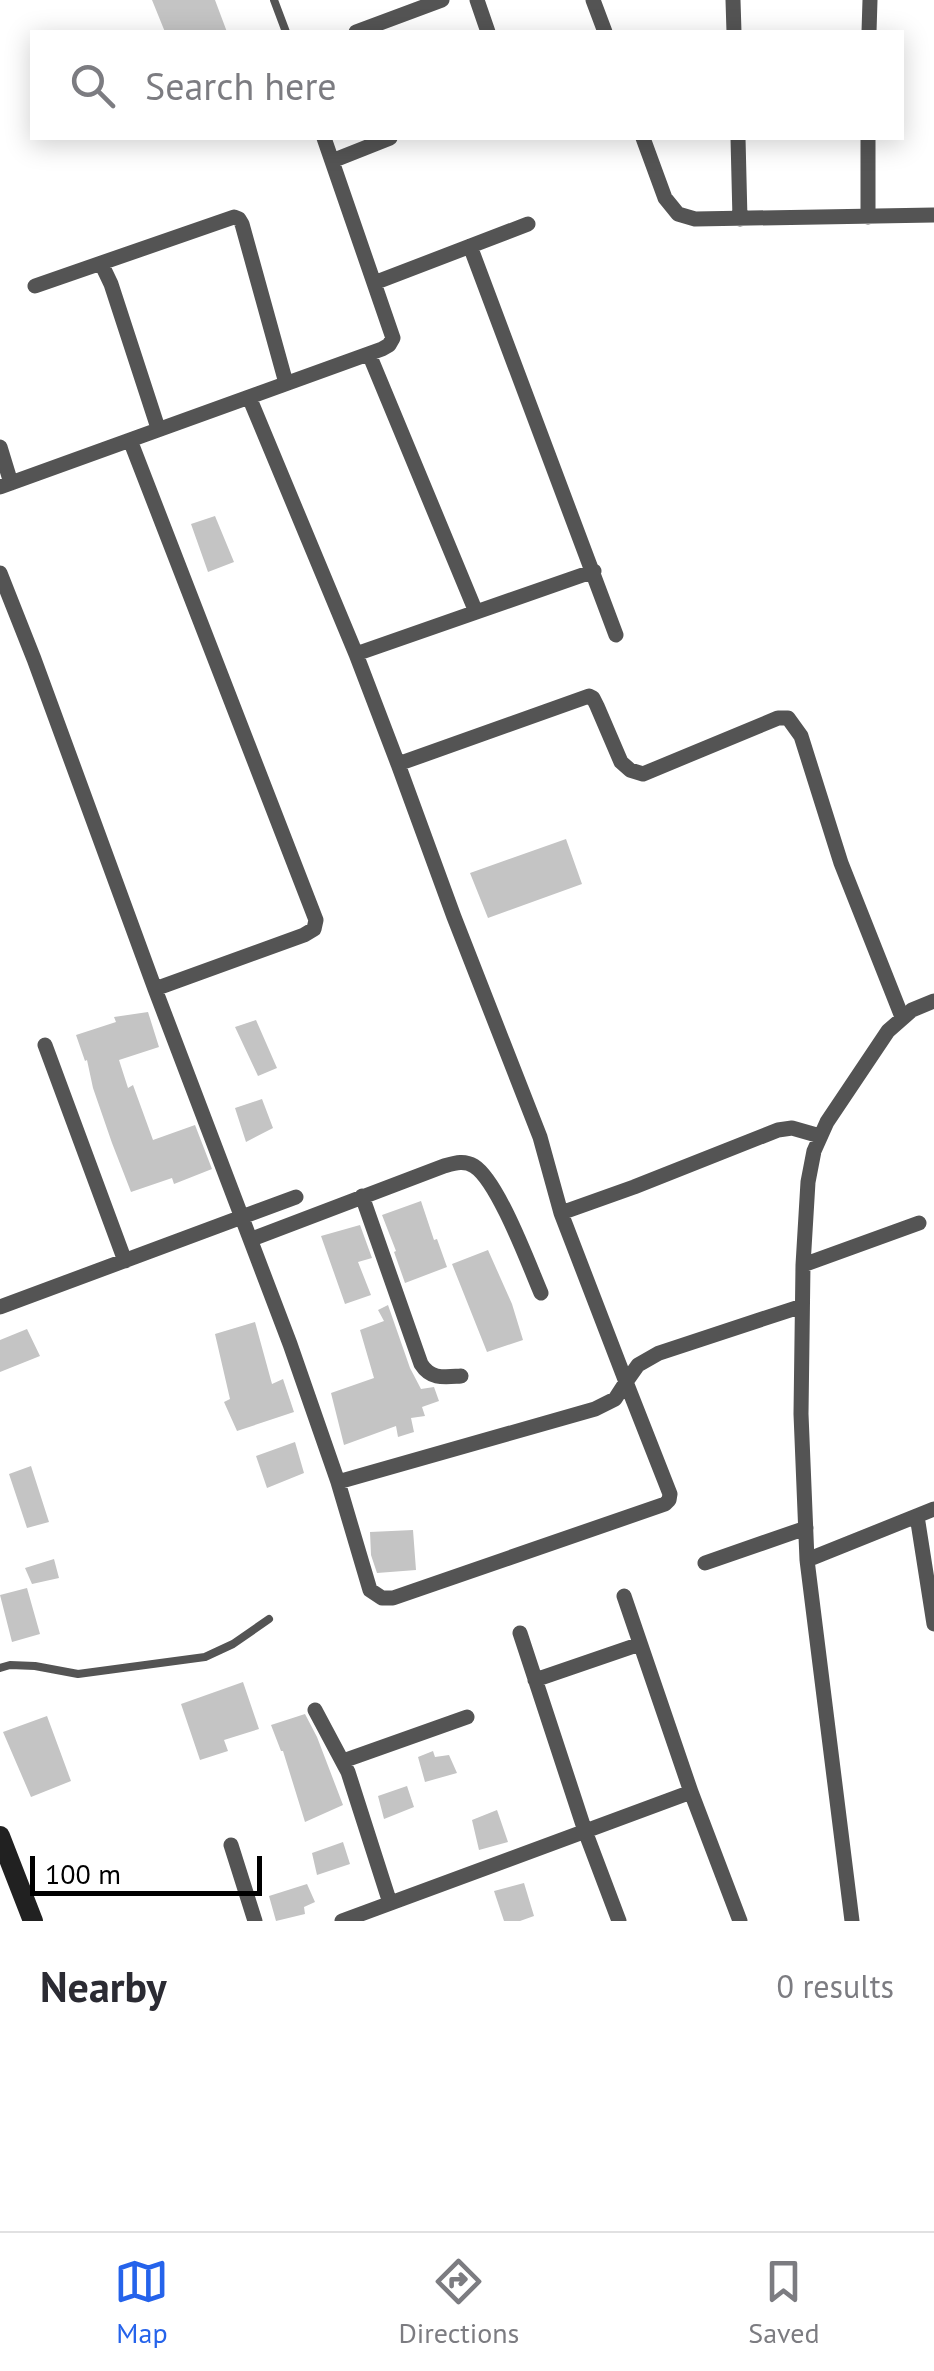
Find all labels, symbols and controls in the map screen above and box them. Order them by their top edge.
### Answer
search box [30,30,904,140]
icon: search [65,58,120,113]
text: Search here [145,61,337,110]
scale bar [30,1851,262,1896]
text: 100 m [45,1855,121,1892]
text: Nearby [40,1959,167,2014]
text: 0 results [776,1965,894,2007]
tab: Map [114,2254,169,2351]
tab: Directions [398,2254,519,2351]
tab: Saved [748,2254,820,2351]

